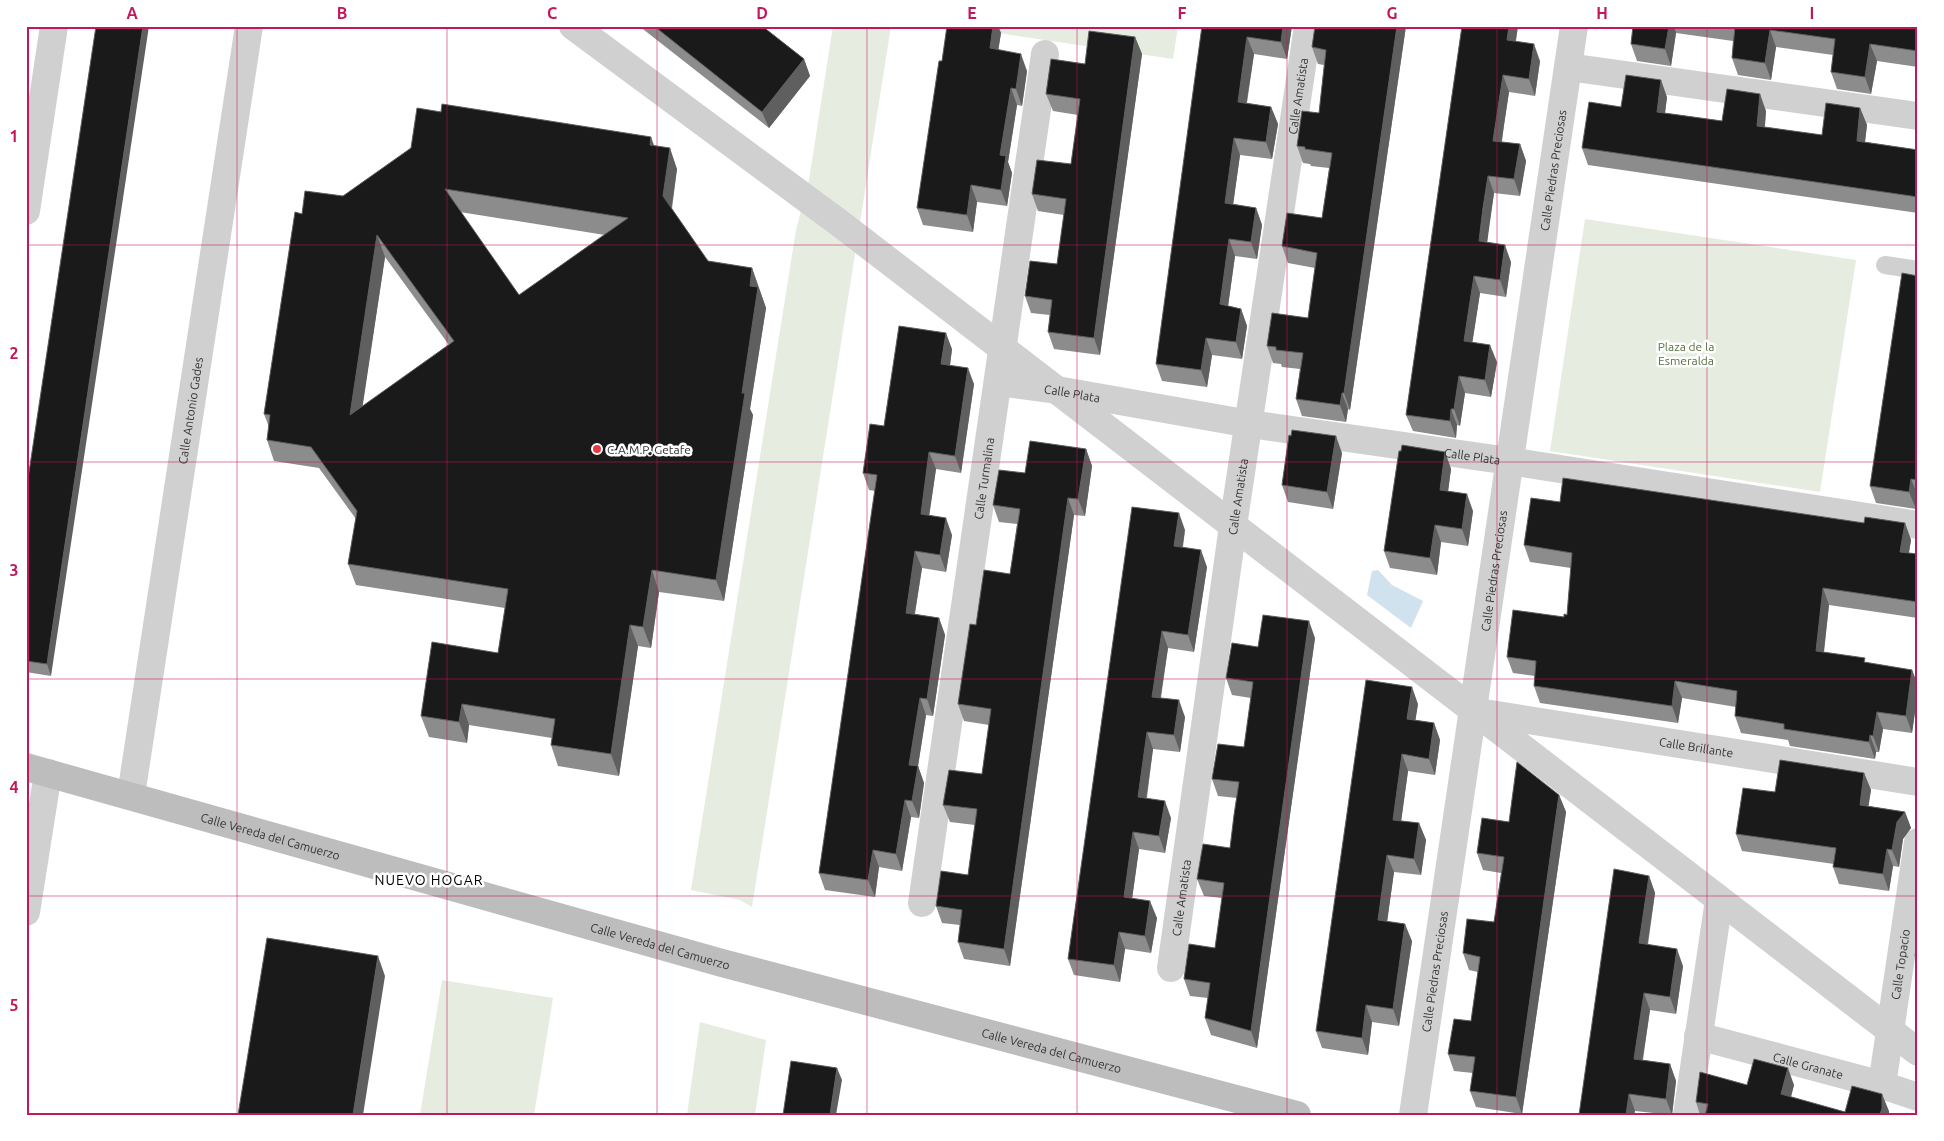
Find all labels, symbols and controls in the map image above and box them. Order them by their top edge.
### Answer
text: A [126,4,138,22]
text: B [337,4,347,22]
text: C [547,4,557,22]
text: D [756,4,768,22]
text: E [967,4,977,22]
text: F [1178,4,1187,22]
text: G [1386,4,1398,22]
text: H [1596,4,1608,22]
text: I [1810,4,1814,22]
street label: Calle Amatista [1285,57,1310,135]
street label: Calle Piedras Preciosas [1537,109,1568,232]
text: 1 [9,127,19,145]
park label: Plaza de la Esmeralda [1658,340,1714,367]
text: 2 [9,344,19,362]
street label: Calle Antonio Gades [175,356,205,465]
street label: Calle Plata [1043,382,1101,404]
street label: Calle Turmalina [971,437,996,520]
marker: C.A.M.P. Getafe [591,443,603,455]
place label: C.A.M.P. Getafe [607,443,691,456]
street label: Calle Plata [1443,445,1501,466]
street label: Calle Amatista [1225,457,1250,536]
street label: Calle Piedras Preciosas [1478,510,1509,632]
text: 3 [9,561,19,579]
street label: Calle Brillante [1658,734,1734,759]
text: 4 [9,778,19,796]
street label: Calle Vereda del Camuerzo [199,810,342,862]
street label: Calle Amatista [1169,859,1193,937]
district label: NUEVO HOGAR [375,872,483,888]
street label: Calle Piedras Preciosas [1419,910,1450,1033]
street label: Calle Vereda del Camuerzo [589,920,731,971]
street label: Calle Topacio [1888,928,1912,1000]
text: 5 [9,996,19,1014]
street label: Calle Vereda del Camuerzo [980,1025,1123,1075]
street label: Calle Granate [1772,1050,1845,1081]

